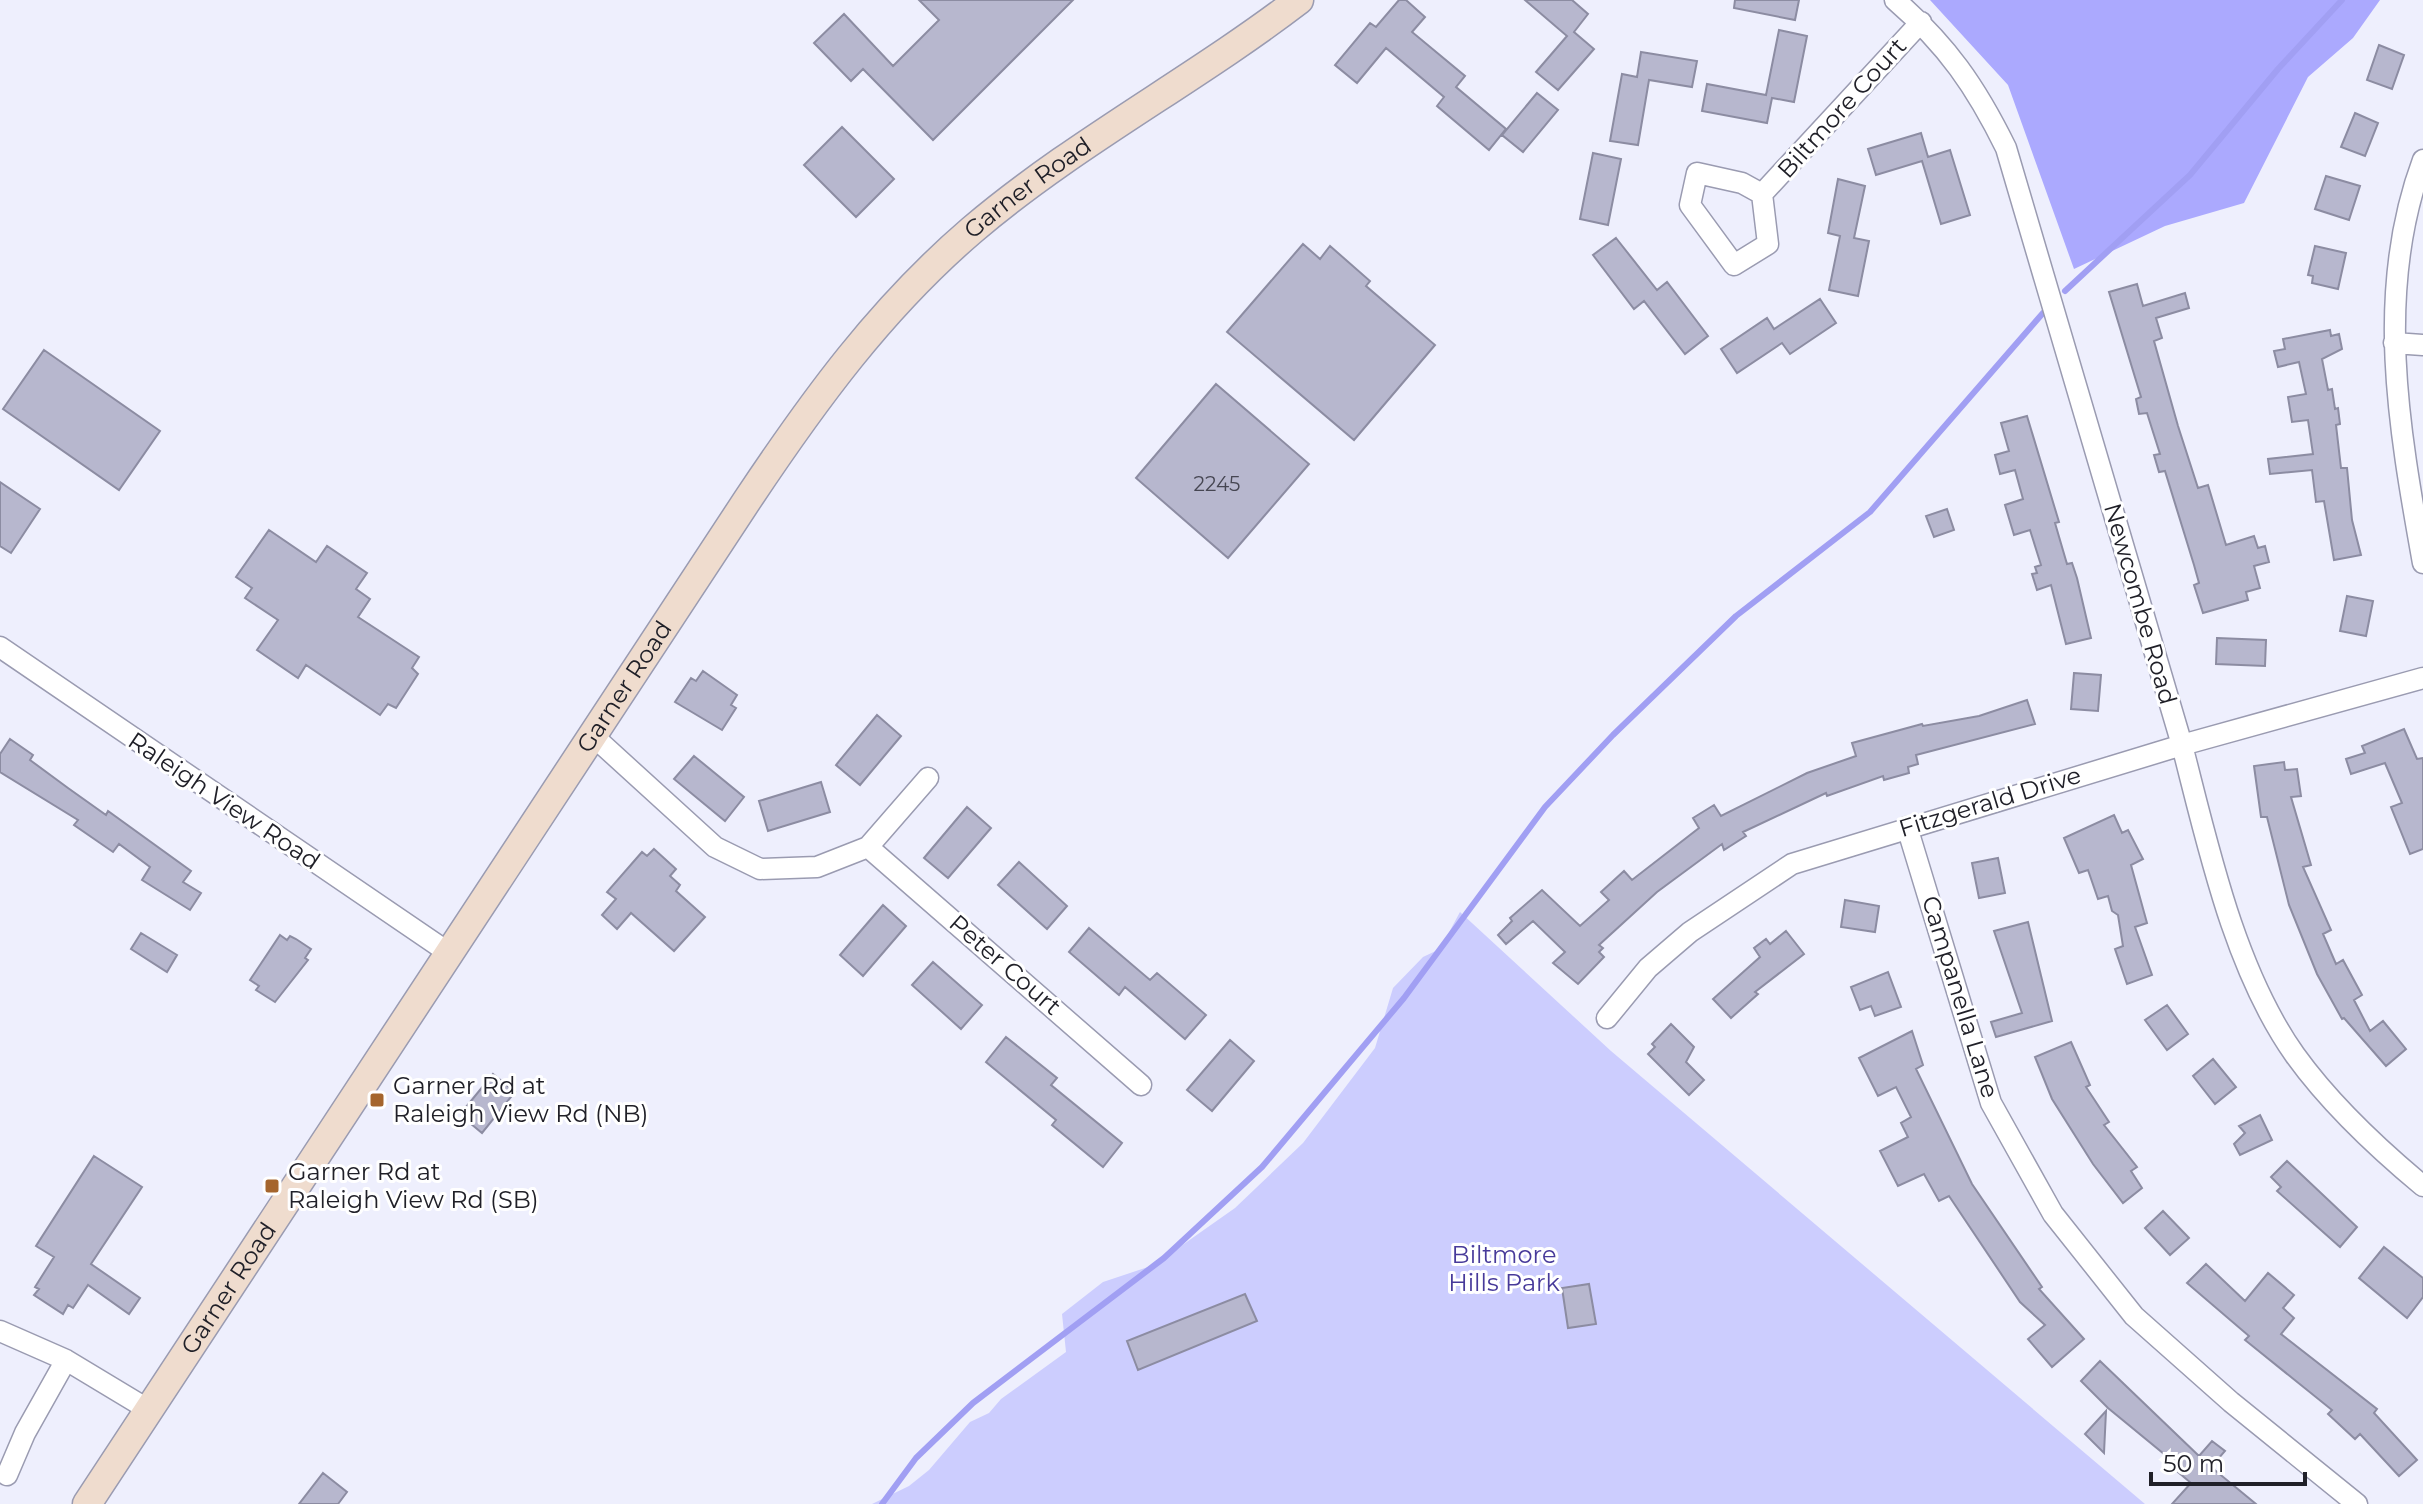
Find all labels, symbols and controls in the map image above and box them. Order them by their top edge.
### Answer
street label: Biltmore Court [1771,31,1912,184]
street label: Garner Road [958,131,1097,244]
house number: 2245 [1194,472,1240,496]
street label: Newcombe Road [2098,500,2183,708]
street label: Garner Road [570,615,678,758]
street label: Raleigh View Road [123,726,326,875]
street label: Fitzgerald Drive [1895,760,2084,843]
street label: Campanella Lane [1916,892,2005,1101]
street label: Peter Court [944,908,1067,1021]
place label: Garner Rd at Raleigh View Rd (NB) [393,1071,649,1128]
marker: Garner Rd at Raleigh View Rd (NB) [368,1091,386,1109]
place label: Garner Rd at Raleigh View Rd (SB) [288,1157,539,1214]
marker: Garner Rd at Raleigh View Rd (SB) [263,1177,281,1195]
street label: Garner Road [175,1217,282,1359]
park label: Biltmore Hills Park [1448,1240,1560,1297]
scale bar [2151,1436,2305,1486]
text: 50 m [2163,1449,2224,1478]

